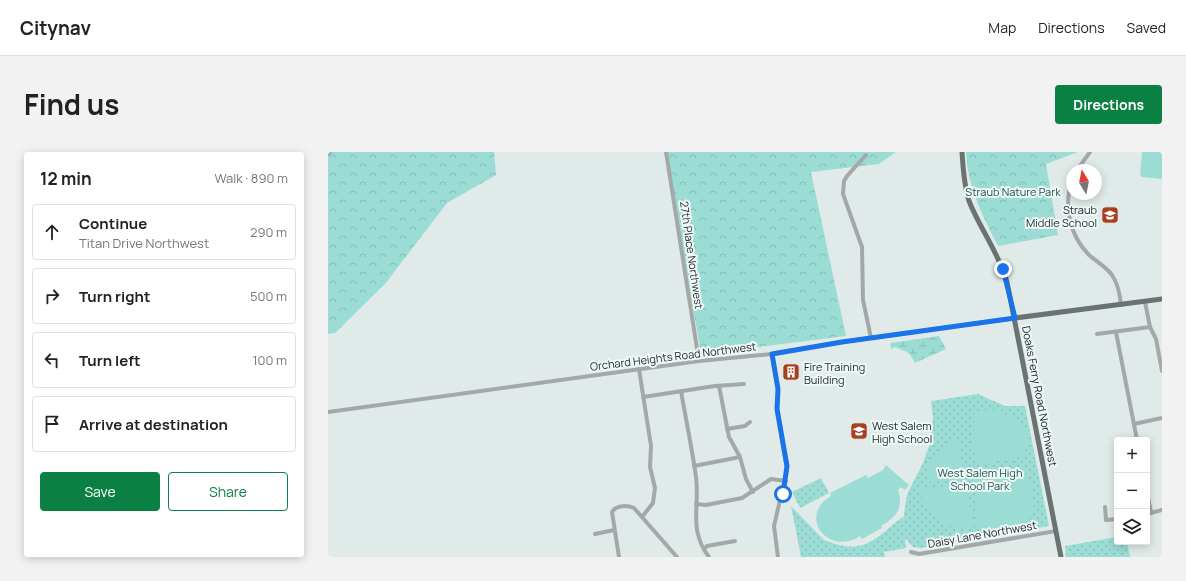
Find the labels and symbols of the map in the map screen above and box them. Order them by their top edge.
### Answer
north arrow [1066,164,1102,200]
park label: Straub Nature Park [965,184,1061,199]
street label: 27th Place Northwest [677,200,707,310]
place label: Straub Middle School [1026,202,1097,230]
school or university icon: Straub Middle School [1100,205,1120,225]
route end [994,260,1012,278]
street label: Doaks Ferry Road Northwest [1019,324,1061,468]
street label: Orchard Heights Road Northwest [589,338,757,374]
place label: Fire Training Building [804,359,865,387]
building icon: Fire Training Building [781,362,801,382]
place label: West Salem High School [872,418,932,446]
school or university icon: West Salem High School [849,421,869,441]
park label: West Salem High School Park [938,465,1022,493]
route start [774,485,792,503]
street label: Daisy Lane Northwest [926,517,1038,551]

